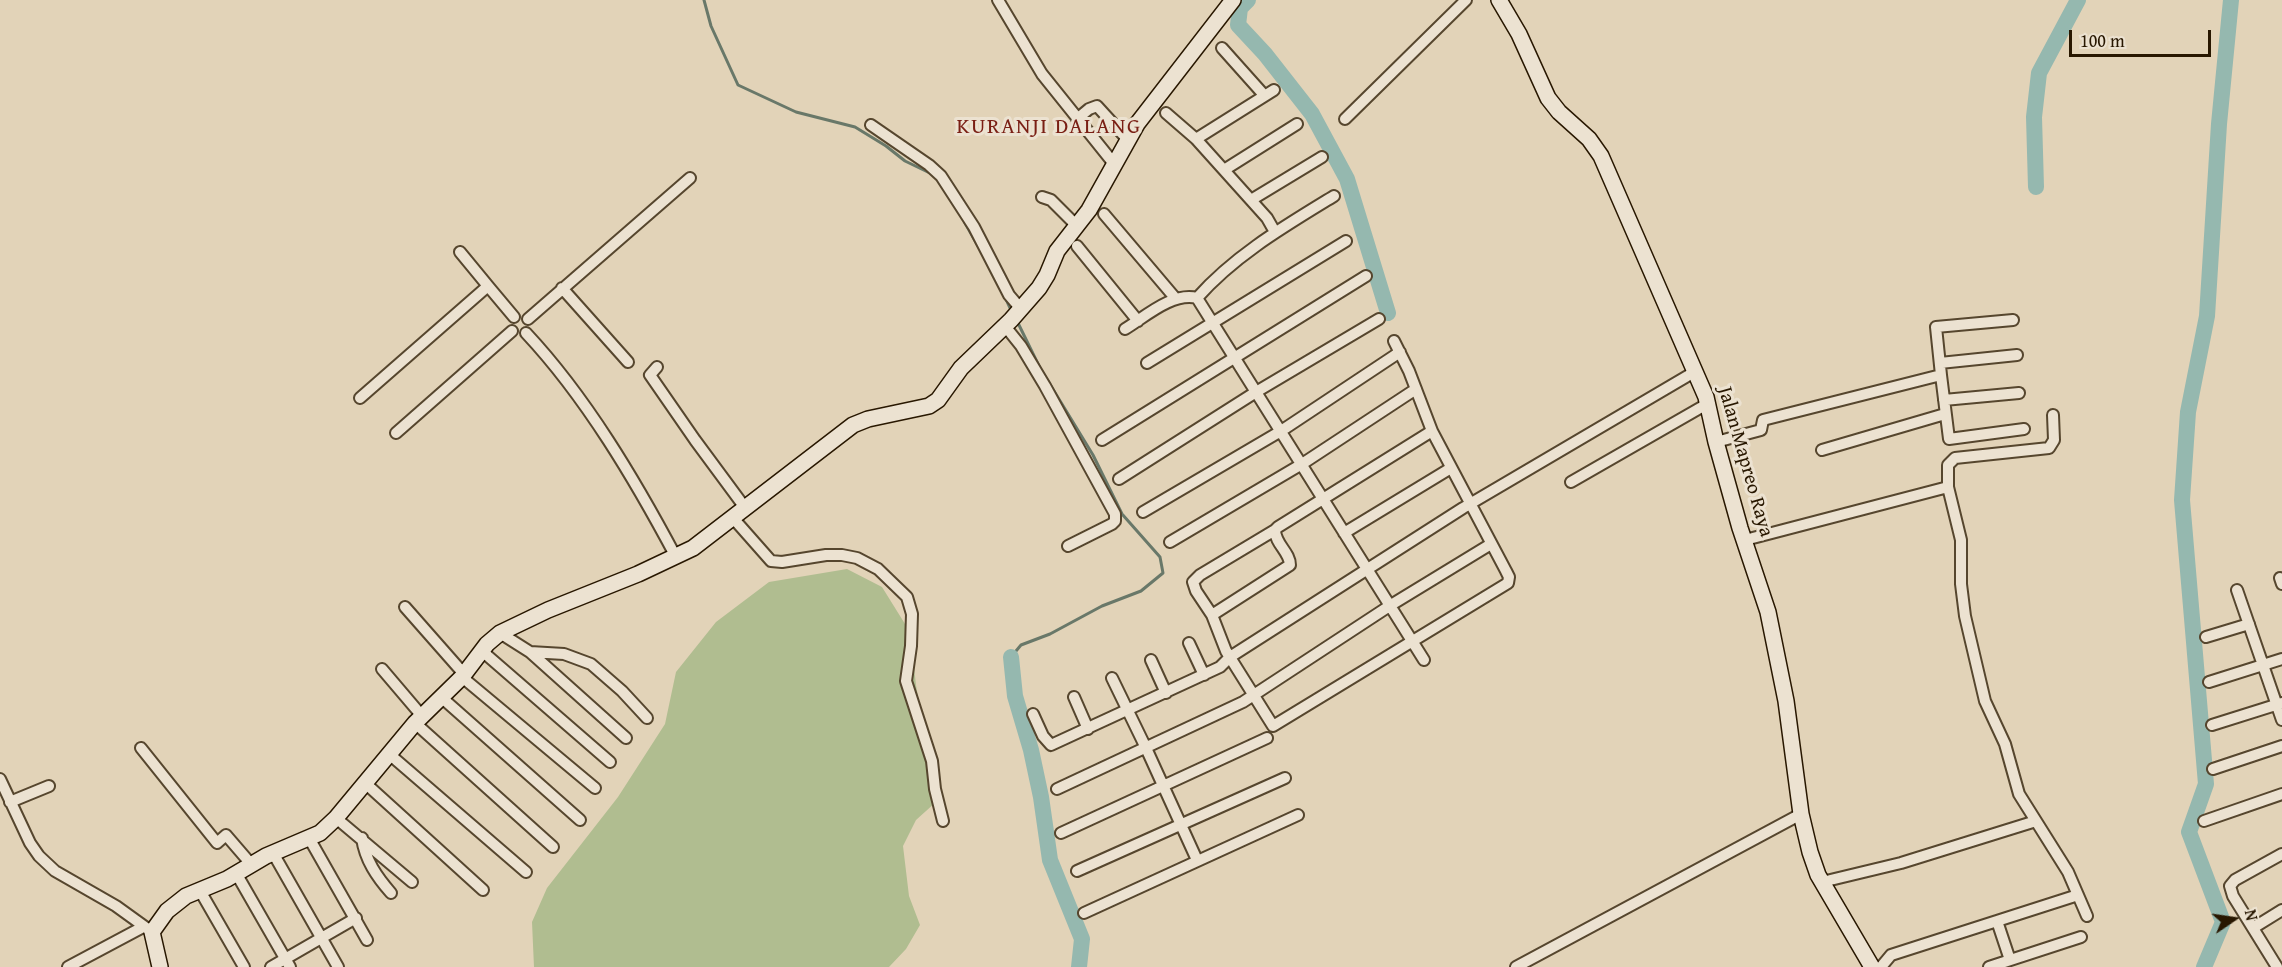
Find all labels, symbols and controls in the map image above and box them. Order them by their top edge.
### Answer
scale bar [2072,18,2214,56]
text: 100 m [2080,27,2125,54]
district label: KURANJI DALANG [957,114,1141,140]
street label: Jalan Mapreo Raya [1712,384,1778,540]
north arrow [2204,889,2264,949]
text: N [2239,907,2264,923]

